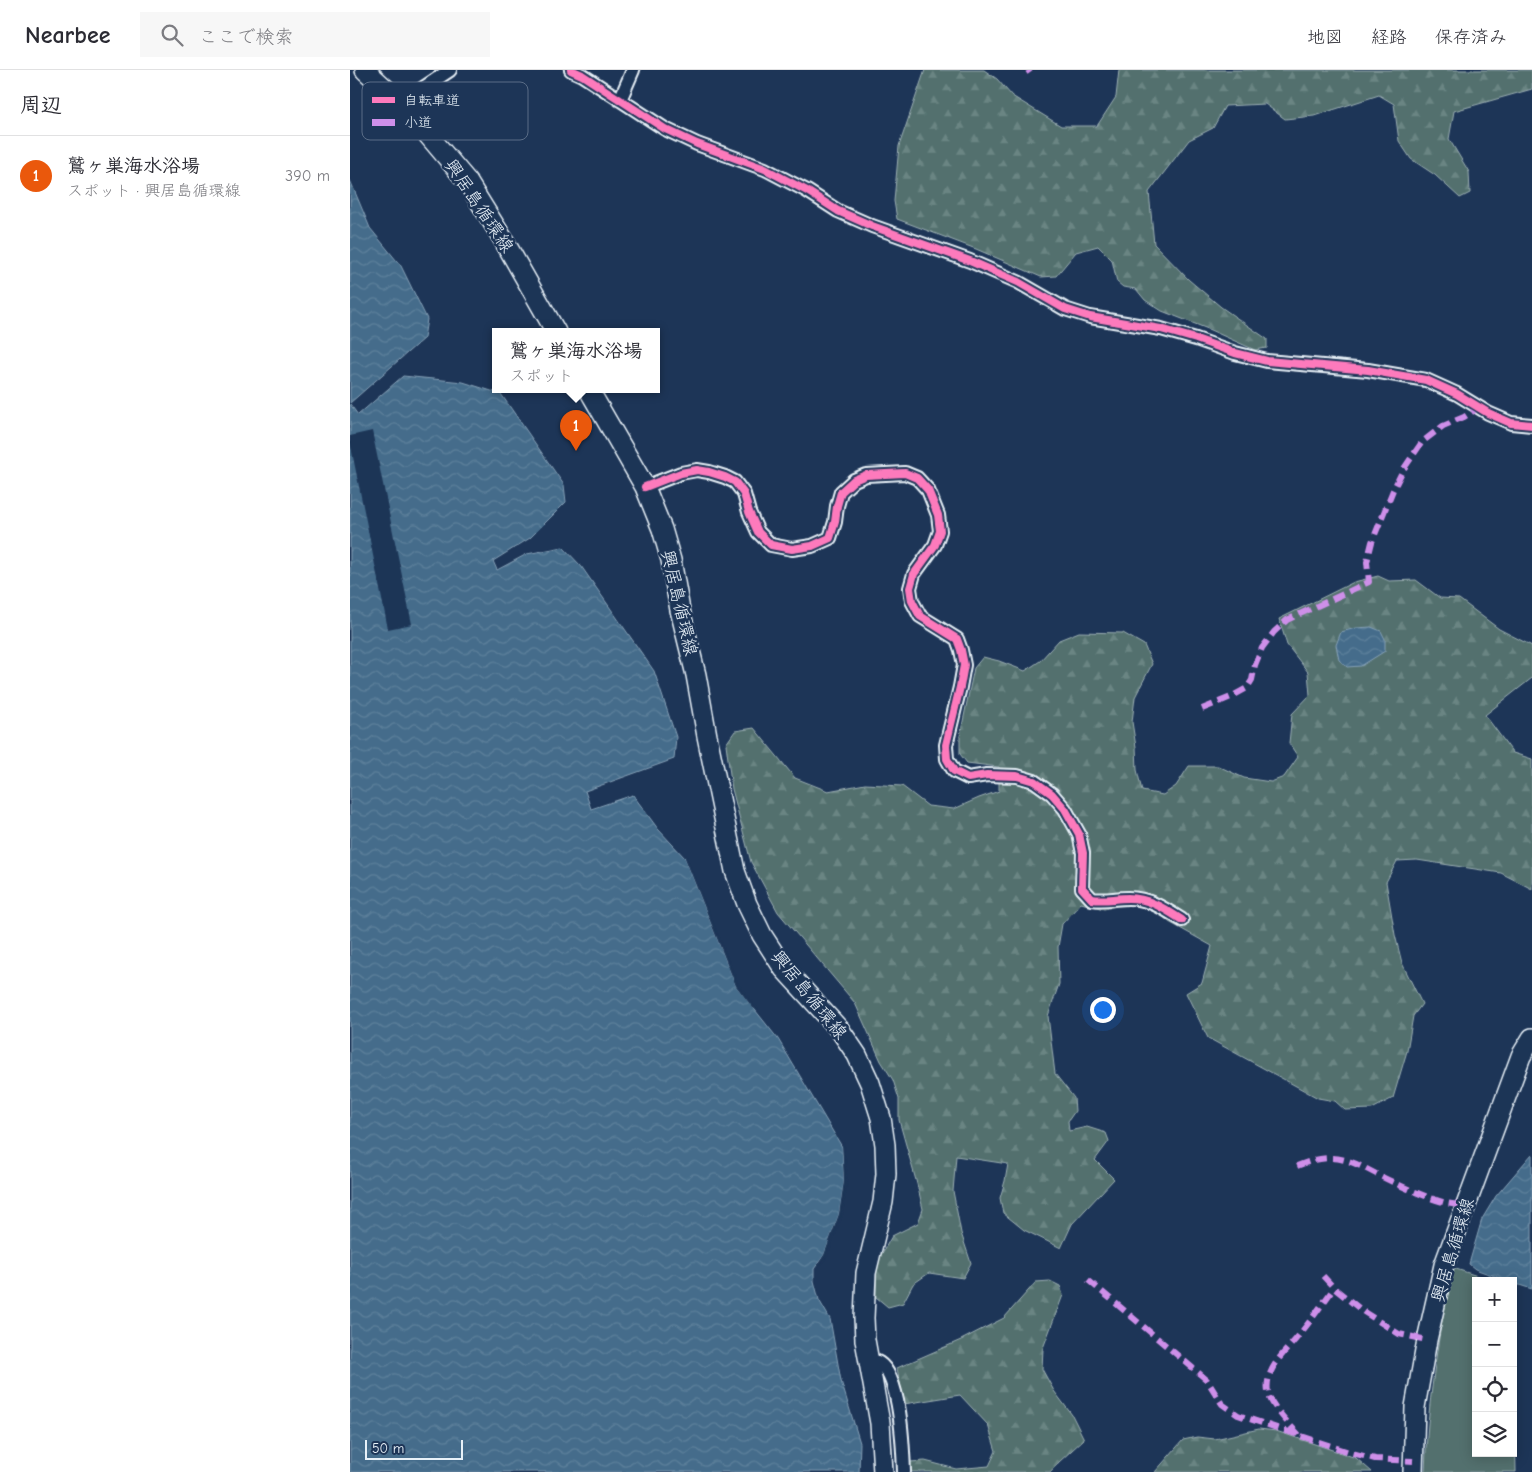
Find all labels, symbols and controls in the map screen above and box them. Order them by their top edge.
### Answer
search box [140,12,490,57]
text: Nearbee [25,21,110,49]
icon: search [158,21,186,49]
text: ここで検索 [198,26,293,48]
text: 地図 [1307,27,1343,48]
text: 経路 [1371,27,1407,48]
text: 保存済み [1435,27,1507,48]
legend [362,82,528,140]
text: 自転車道 [404,92,460,109]
text: 周辺 [20,93,62,117]
text: 小道 [404,114,432,131]
text: 鷲ヶ巣海水浴場 [67,155,200,177]
street label: 興居島循環線 [440,155,518,257]
text: 1 [33,167,39,185]
text: 390 m [285,167,330,185]
text: スポット · 興居島循環線 [67,182,241,200]
popup [492,328,660,393]
text: 鷲ヶ巣海水浴場 [509,340,643,362]
text: スポット [509,367,574,385]
pin: 1 [560,410,592,451]
street label: 興居島循環線 [657,548,701,658]
street label: 興居島循環線 [767,946,851,1044]
your location [1090,997,1116,1023]
street label: 興居島循環線 [1427,1195,1479,1305]
map controls [1472,1277,1517,1457]
button: + [1472,1277,1517,1322]
button: − [1472,1322,1517,1367]
button: locate [1472,1367,1517,1412]
button: layers [1472,1412,1517,1457]
scale bar [365,1437,462,1460]
text: 50 m [372,1440,404,1457]

